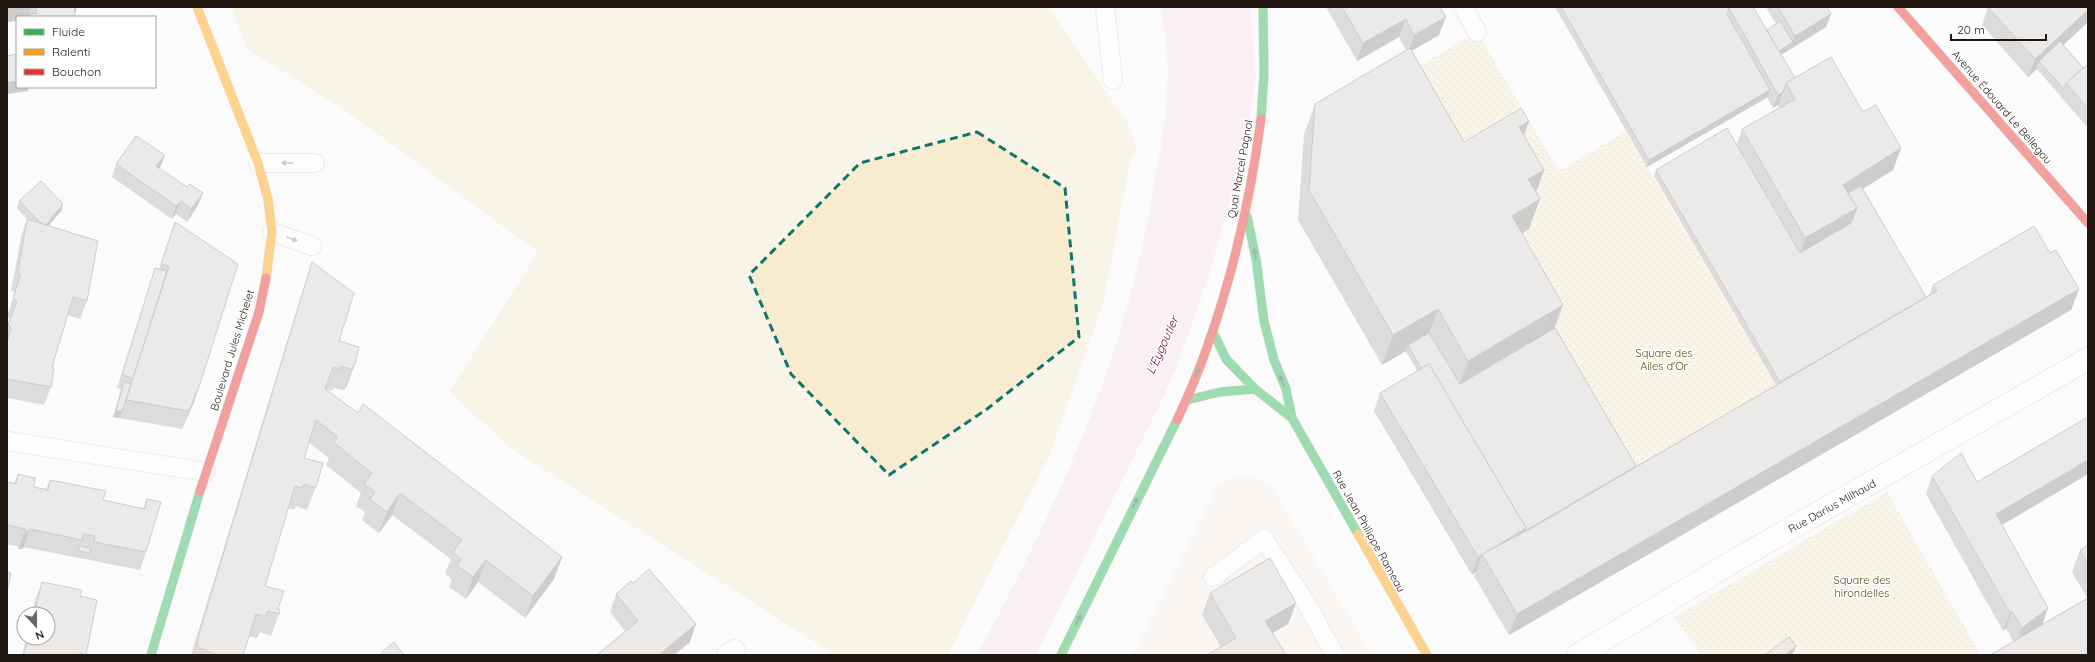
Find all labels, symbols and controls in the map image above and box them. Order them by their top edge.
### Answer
legend [16,16,156,88]
scale bar [1951,16,2046,42]
text: 20 m [1957,22,1985,37]
text: Fluide [52,24,85,39]
text: Ralenti [52,44,90,59]
street label: Avenue Édouard Le Bellegou [1949,47,2055,167]
text: Bouchon [52,64,101,79]
street label: Quai Marcel Pagnol [1224,119,1256,219]
one-way arrow [280,160,293,166]
one-way arrow [286,237,298,243]
one-way arrow [1252,248,1258,260]
street label: Boulevard Jules Michelet [207,287,257,412]
water label: L'Eygoutier [1143,313,1182,376]
park label: Square des Ailes d'Or [1635,346,1693,373]
one-way arrow [1195,367,1201,379]
one-way arrow [1279,374,1285,386]
street label: Rue Jean Philippe Rameau [1330,468,1408,594]
street label: Rue Darius Milhaud [1786,476,1878,536]
one-way arrow [1132,498,1138,509]
park label: Square des hirondelles [1833,573,1891,600]
north arrow [16,606,56,646]
one-way arrow [1075,614,1081,626]
text: N [33,627,46,643]

